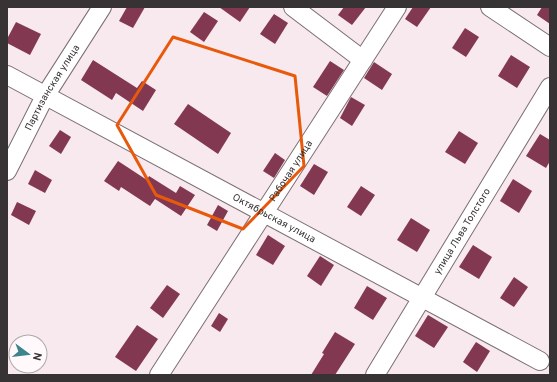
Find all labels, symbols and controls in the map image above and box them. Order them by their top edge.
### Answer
street label: Партизанская улица [22,42,83,133]
street label: Рабочая улица [266,138,316,204]
street label: улица Льва Толстого [431,185,494,277]
street label: Октябрьская улица [230,191,318,246]
north arrow [8,334,48,374]
text: N [29,351,44,362]

